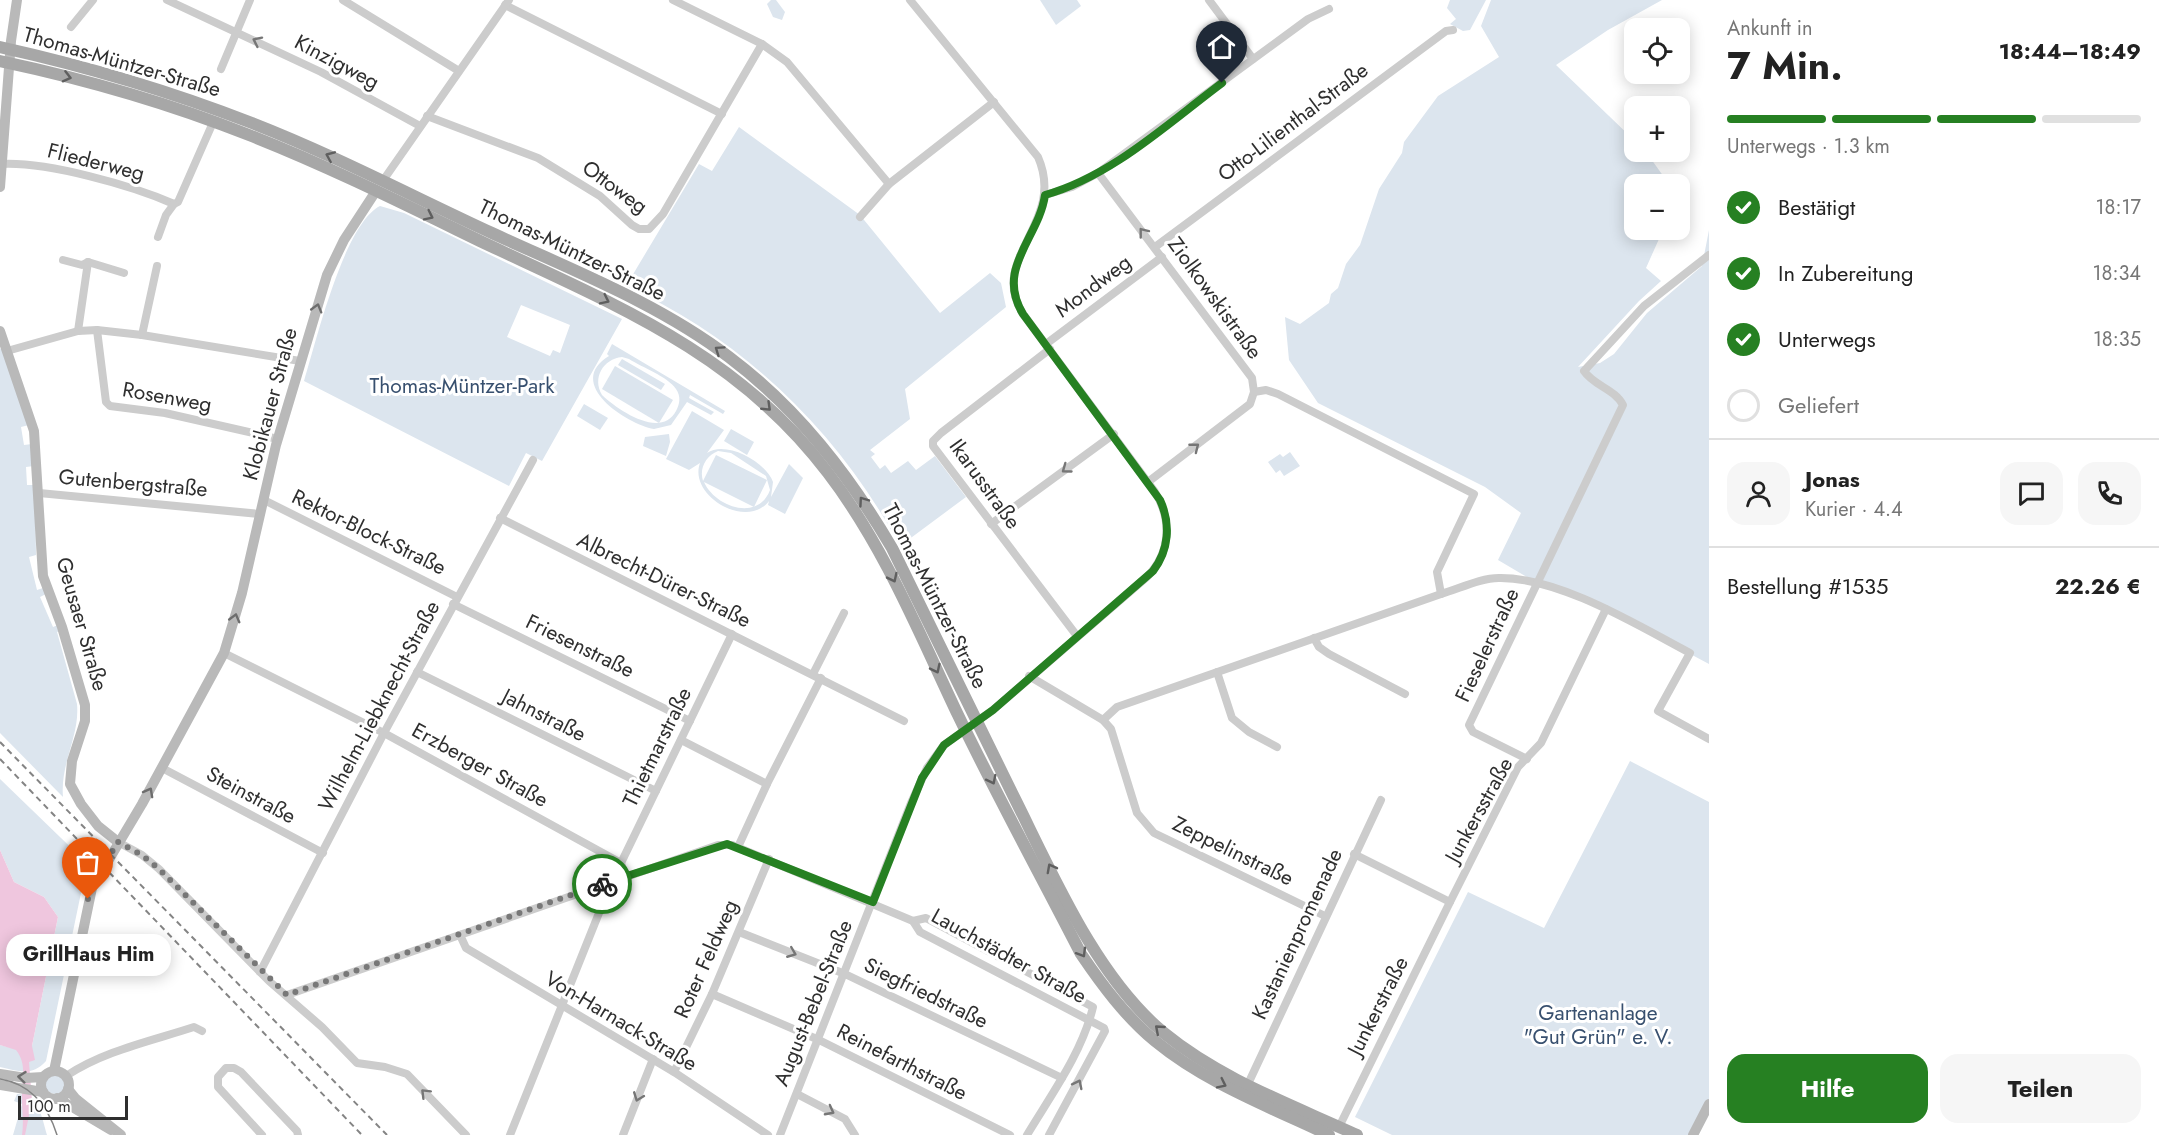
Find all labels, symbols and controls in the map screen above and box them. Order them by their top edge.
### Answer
text: Ankunft in [1727,14,1813,43]
map controls [1624,18,1690,240]
button: locate [1624,18,1690,84]
street label: Thomas-Müntzer-Straße [20,19,224,105]
pin [1196,21,1247,83]
street label: Kinzigweg [289,27,385,97]
icon: home [1205,30,1238,63]
text: 18:44–18:49 [1999,35,2141,67]
one-way arrow [252,36,263,48]
text: 7 Min. [1727,37,1843,94]
street label: Otto-Lilienthal-Straße [1211,55,1375,189]
one-way arrow [62,70,72,83]
button: + [1624,96,1690,162]
text: Unterwegs · 1.3 km [1727,132,1890,161]
street label: Fliederweg [44,135,148,189]
one-way arrow [325,151,336,163]
street label: Ottoweg [576,153,654,221]
button: − [1624,174,1690,240]
icon: check [1727,191,1760,224]
text: Bestätigt [1778,191,1855,223]
street label: Thomas-Müntzer-Straße [474,192,670,308]
text: 18:17 [2096,193,2141,222]
one-way arrow [422,209,433,221]
one-way arrow [1139,227,1150,238]
street label: Ziolkowskistraße [1160,231,1270,365]
street label: Mondweg [1049,247,1137,325]
icon: check [1727,257,1760,290]
text: In Zubereitung [1778,257,1913,289]
text: 18:34 [2093,259,2141,288]
one-way arrow [599,293,610,305]
one-way arrow [310,303,322,314]
icon: check [1727,323,1760,356]
text: Unterwegs [1778,323,1876,355]
street label: Klobikauer Straße [235,324,305,484]
text: 18:35 [2093,325,2141,354]
one-way arrow [715,346,726,357]
park label: Thomas-Müntzer-Park [370,371,555,401]
street label: Rosenweg [120,374,214,420]
text: Geliefert [1778,389,1859,421]
one-way arrow [760,399,771,410]
street label: Ikarusstraße [942,433,1028,535]
one-way arrow [1188,443,1199,454]
street label: Gutenbergstraße [57,462,209,504]
one-way arrow [1062,462,1073,473]
button: person [1727,462,1790,525]
button: chat [2000,462,2063,525]
button: phone [2078,462,2141,525]
text: Jonas [1805,463,1860,495]
street label: Rektor-Block-Straße [287,482,451,582]
text: Kurier · 4.4 [1805,495,1903,524]
one-way arrow [859,497,870,508]
street label: Thomas-Müntzer-Straße [875,498,995,694]
street label: Albrecht-Dürer-Straße [572,525,756,635]
street label: Geusaer Straße [49,554,115,694]
text: Bestellung #1535 [1727,570,1888,602]
text: 22.26 € [2055,570,2141,602]
one-way arrow [885,571,897,582]
street label: Fieselerstraße [1448,583,1527,707]
street label: Wilhelm-Liebknecht-Straße [311,595,447,817]
street label: Friesenstraße [521,607,639,685]
one-way arrow [228,613,241,623]
one-way arrow [929,663,941,674]
street label: Jahnstraße [494,680,591,749]
street label: Thietmarstraße [615,682,699,812]
street label: Erzberger Straße [406,715,554,815]
street label: Junkersstraße [1436,752,1520,871]
street label: Steinstraße [201,759,301,831]
one-way arrow [985,774,996,785]
one-way arrow [142,788,153,798]
street label: Zeppelinstraße [1167,809,1299,893]
pin [62,837,113,899]
street label: Kastanienpromenade [1244,844,1350,1024]
icon: bag [71,846,104,879]
courier [572,854,632,914]
one-way arrow [1047,864,1058,875]
icon: bike [586,868,619,901]
street label: Roter Feldweg [667,895,745,1023]
street label: Lauchstädter Straße [926,901,1092,1011]
street label: August-Bebel-Straße [766,915,860,1090]
callout: GrillHaus Him [5,935,170,977]
text: GrillHaus Him [23,940,154,969]
one-way arrow [786,946,797,958]
one-way arrow [1074,947,1086,957]
street label: Siegfriedstraße [859,950,993,1036]
street label: Junkerstraße [1339,951,1416,1063]
street label: Von-Harnack-Straße [539,964,703,1078]
park label: Gartenanlage "Gut Grün" e. V. [1523,998,1673,1052]
street label: Reinefarthstraße [832,1016,973,1108]
one-way arrow [1155,1025,1166,1036]
button: Hilfe [1727,1054,1928,1123]
button: Teilen [1940,1054,2141,1123]
one-way arrow [17,1071,26,1084]
one-way arrow [1216,1077,1227,1089]
one-way arrow [1071,1080,1082,1090]
one-way arrow [422,1089,433,1100]
one-way arrow [633,1091,645,1102]
scale bar [18,1093,128,1120]
text: 100 m [27,1095,71,1118]
one-way arrow [823,1104,834,1115]

